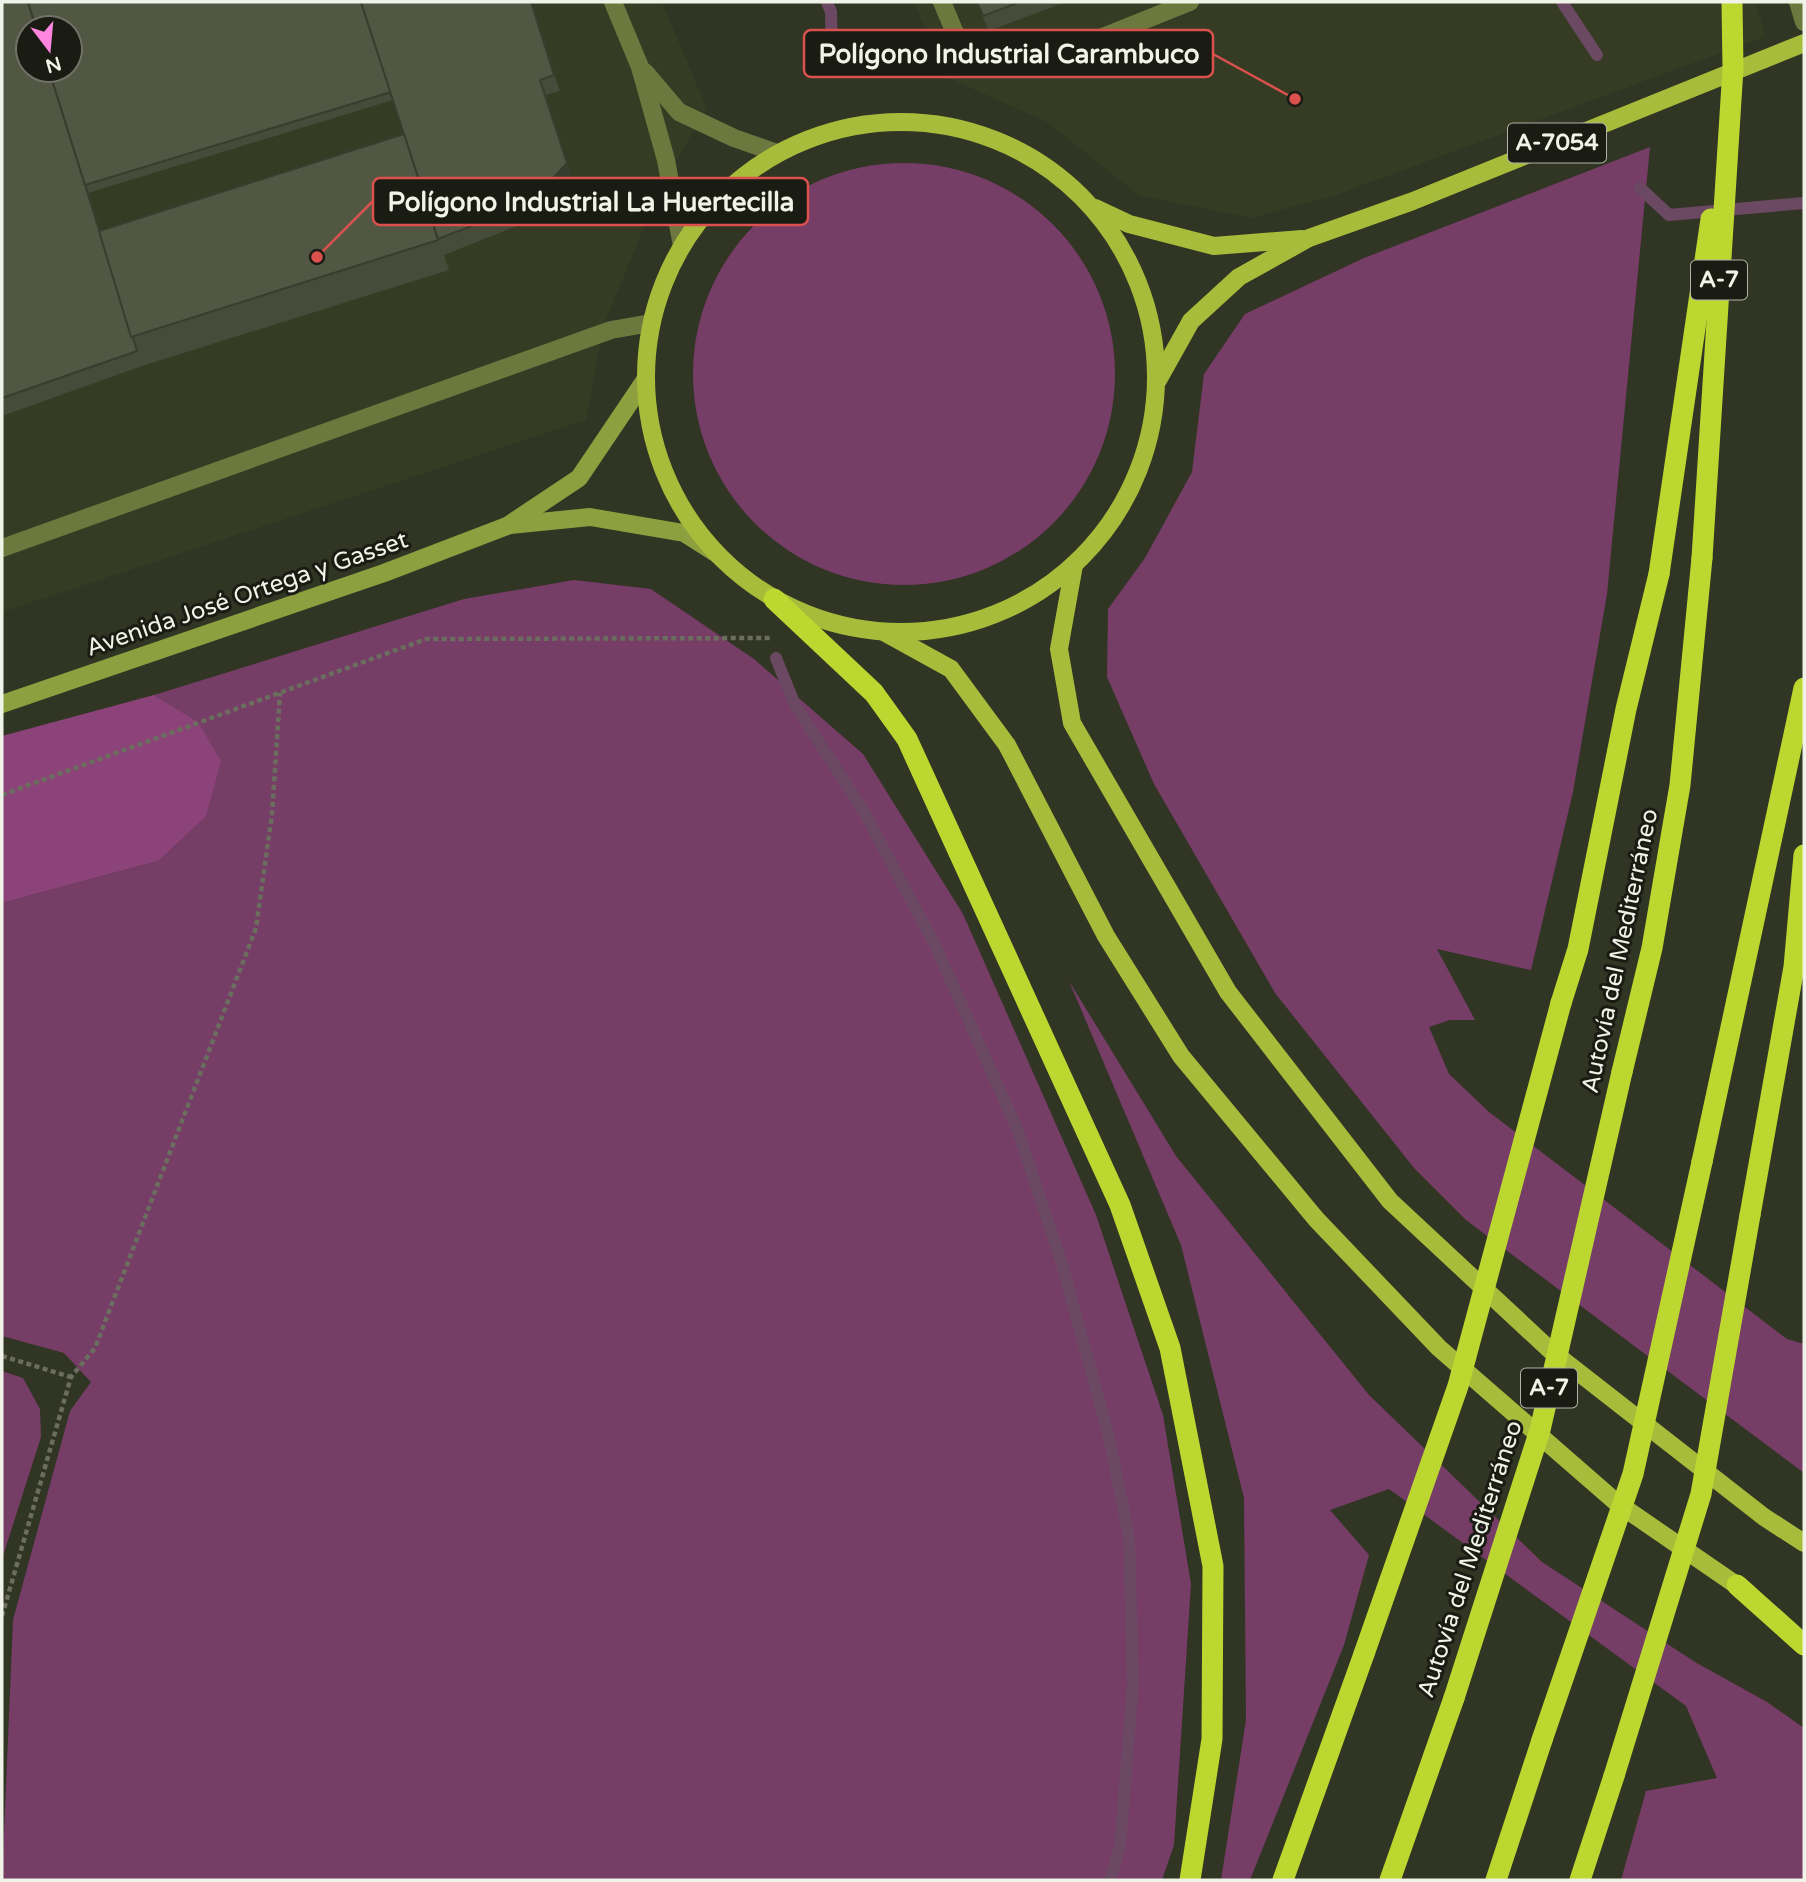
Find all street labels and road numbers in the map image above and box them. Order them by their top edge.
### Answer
road number: A-7054 [1508,124,1606,162]
road number: A-7 [1691,260,1747,300]
street label: Avenida José Ortega y Gasset [82,525,412,663]
street label: Autovía del Mediterráneo [1576,806,1664,1096]
road number: A-7 [1521,1368,1577,1408]
street label: Autovía del Mediterráneo [1411,1417,1529,1701]

